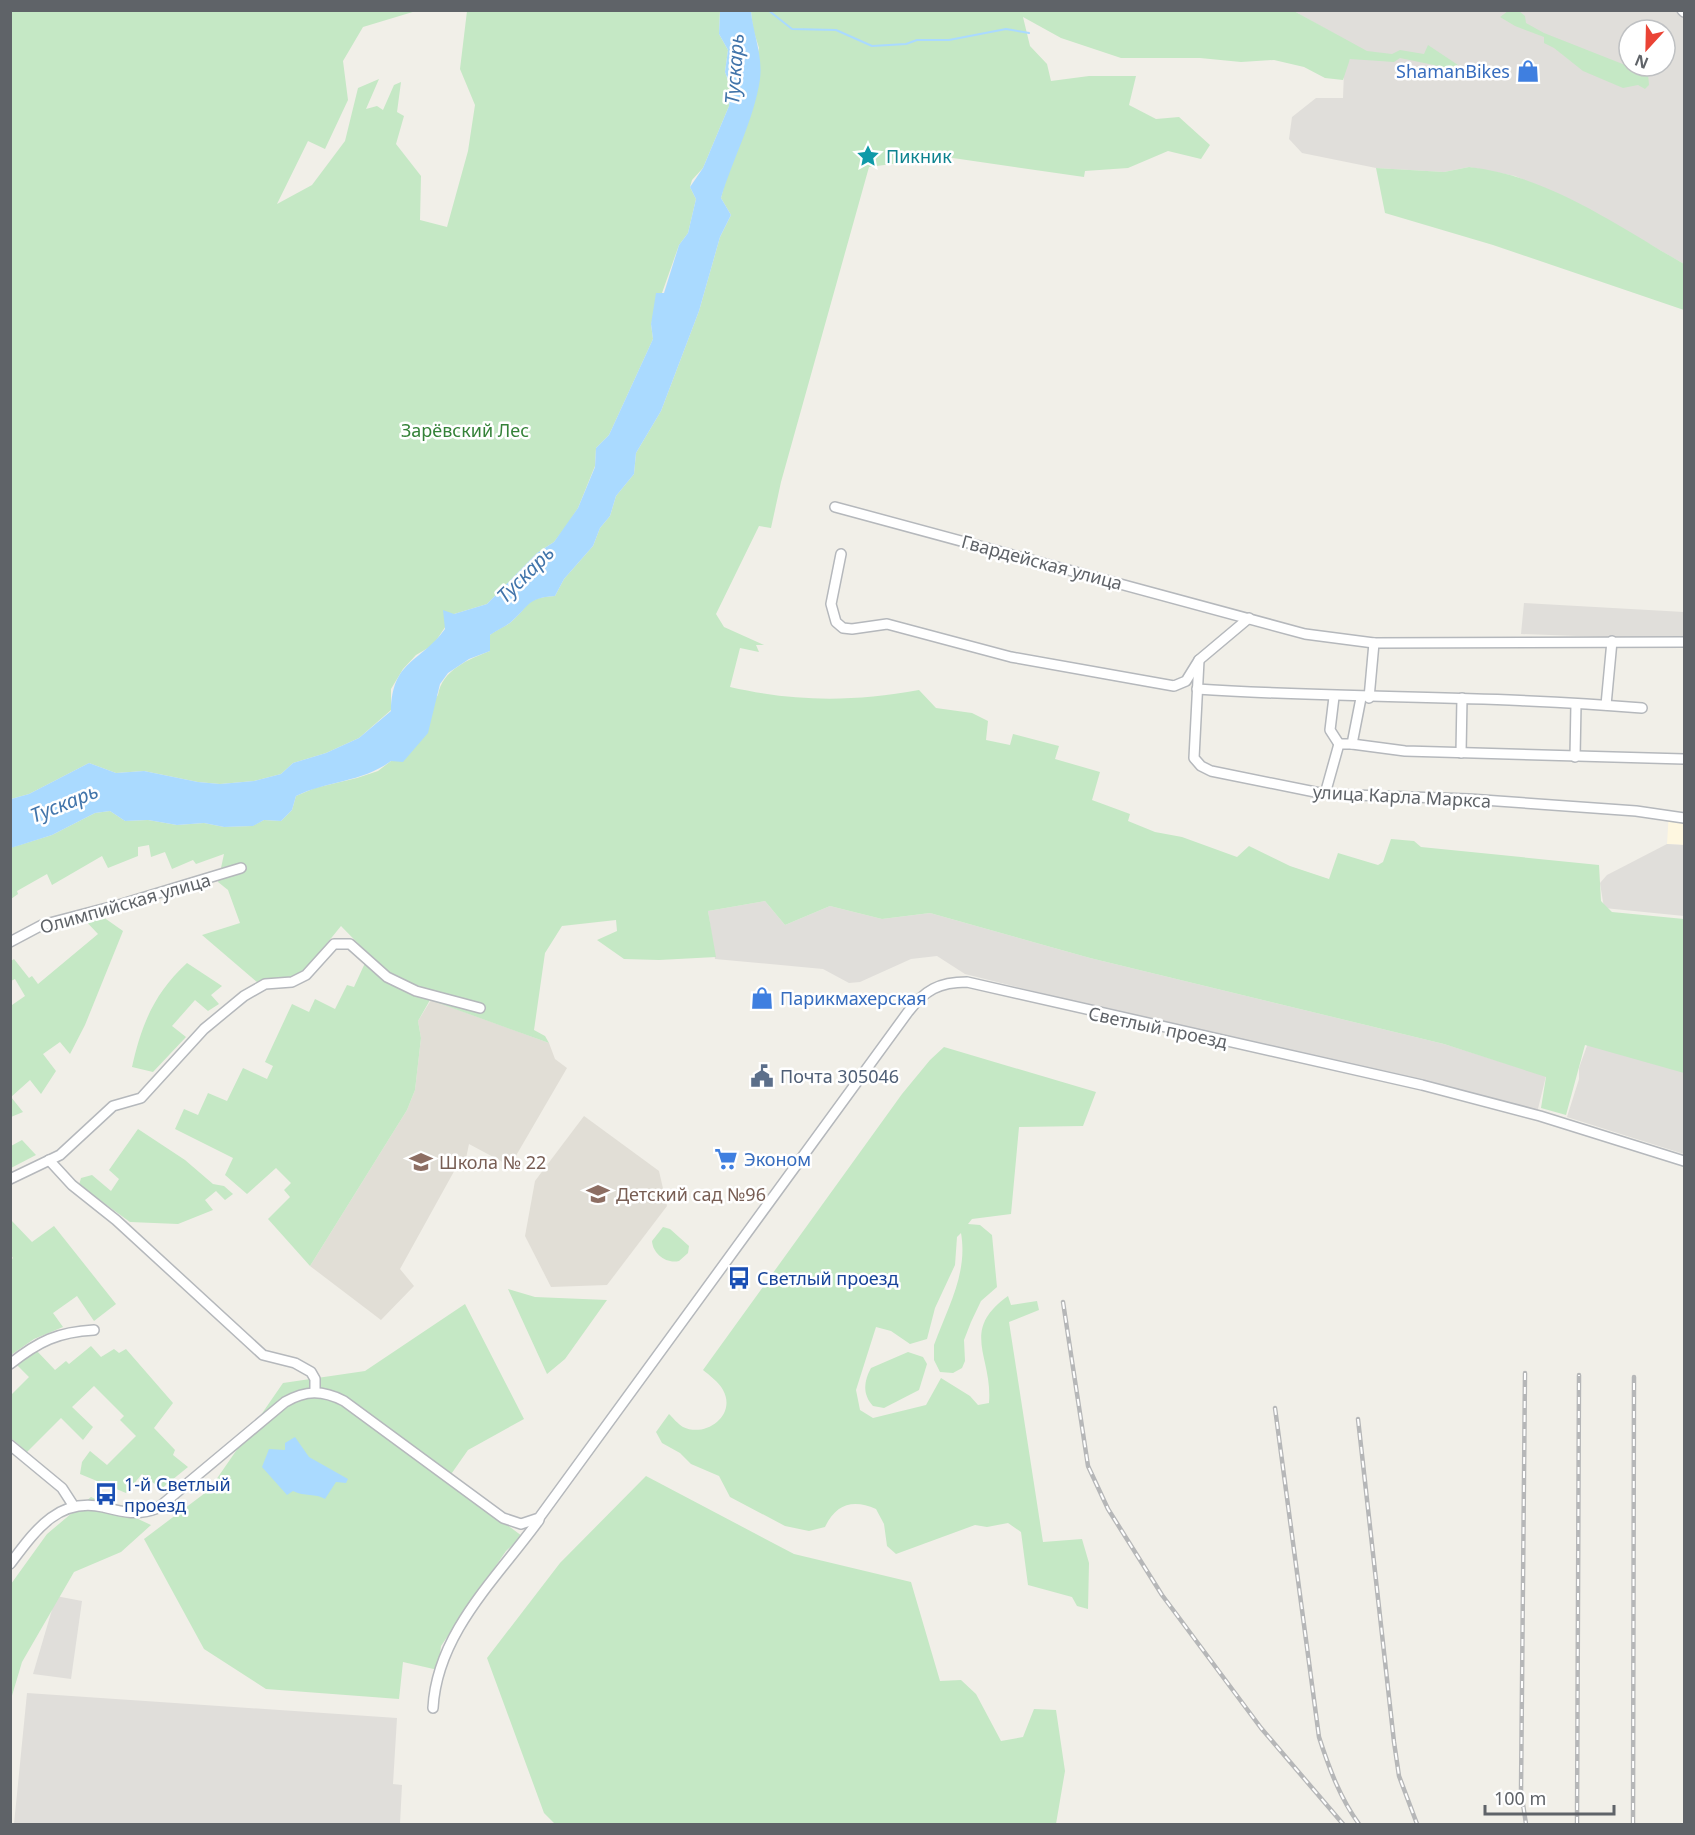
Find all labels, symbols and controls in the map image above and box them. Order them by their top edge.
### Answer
north arrow [1617,18,1677,78]
water label: Тускарь [718,33,750,105]
text: N [1631,49,1652,75]
shop icon: ShamanBikes [1515,58,1541,84]
place label: ShamanBikes [1396,59,1510,83]
place icon: Пикник [855,143,881,169]
place label: Пикник [886,144,952,168]
park label: Зарёвский Лес [401,418,529,442]
street label: Гвардейская улица [959,529,1125,595]
water label: Тускарь [490,539,560,609]
water label: Тускарь [26,777,102,829]
street label: улица Карла Маркса [1312,779,1492,813]
street label: Олимпийская улица [37,867,213,939]
shop icon: Парикмахерская [749,985,775,1011]
place label: Парикмахерская [780,986,927,1010]
street label: Светлый проезд [1086,1001,1230,1053]
public building icon: Почта 305046 [749,1063,775,1089]
place label: Почта 305046 [780,1064,899,1088]
supermarket icon: Эконом [713,1146,739,1172]
place label: Эконом [744,1147,811,1171]
school or university icon: Школа № 22 [408,1149,434,1175]
place label: Школа № 22 [439,1150,546,1174]
school or university icon: Детский сад №96 [585,1181,611,1207]
place label: Детский сад №96 [616,1182,766,1206]
bus stop icon: Светлый проезд [726,1265,752,1291]
place label: Светлый проезд [757,1266,899,1290]
place label: 1-й Светлый проезд [124,1472,231,1517]
bus stop icon: 1-й Светлый проезд [93,1481,119,1507]
scale bar [1485,1778,1614,1816]
text: 100 m [1494,1786,1546,1810]

